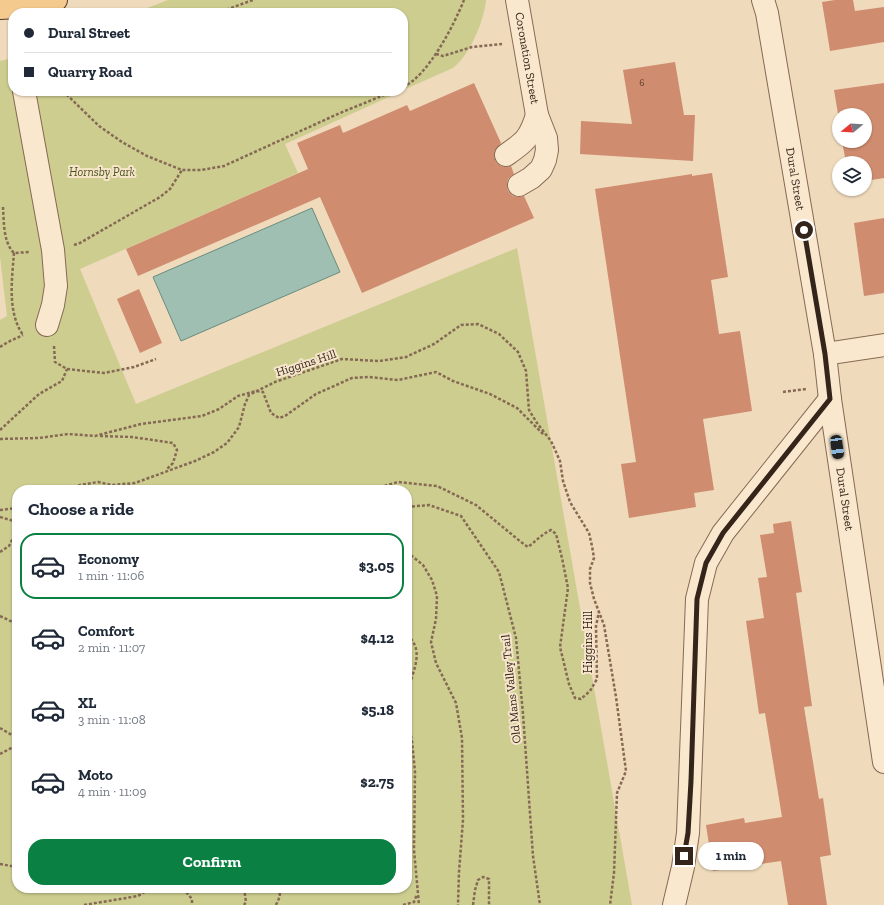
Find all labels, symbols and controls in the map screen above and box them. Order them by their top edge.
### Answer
street label: Coronation Street [512,11,542,106]
text: Dural Street [48,24,130,42]
text: Quarry Road [48,63,132,81]
house number: 6 [639,77,645,89]
north arrow [832,108,872,148]
map controls [832,108,872,196]
street label: Dural Street [783,146,808,212]
button: layers [832,156,872,196]
park label: Hornsby Park [69,165,136,179]
route start [795,221,813,239]
street label: Higgins Hill [274,347,338,379]
car [829,434,845,460]
street label: Dural Street [833,467,857,532]
text: Choose a ride [28,498,134,520]
icon: car [30,548,66,584]
text: Economy [78,550,139,568]
text: $3.05 [359,557,394,575]
text: 1 min · 11:06 [78,568,144,583]
street label: Higgins Hill [581,611,595,673]
icon: car [30,620,66,656]
text: Comfort [78,622,134,640]
text: $4.12 [361,629,394,647]
street label: Old Mans Valley Trail [498,634,524,744]
text: 2 min · 11:07 [78,640,145,655]
icon: car [30,692,66,728]
text: XL [78,694,96,712]
text: $5.18 [361,701,394,719]
text: 3 min · 11:08 [78,712,146,727]
icon: car [30,764,66,800]
text: Moto [78,766,113,784]
text: $2.75 [360,773,394,791]
text: 4 min · 11:09 [78,784,146,799]
button: Confirm [28,839,396,885]
callout: 1 min [698,842,764,870]
route end [675,847,693,865]
text: 1 min [716,848,746,863]

